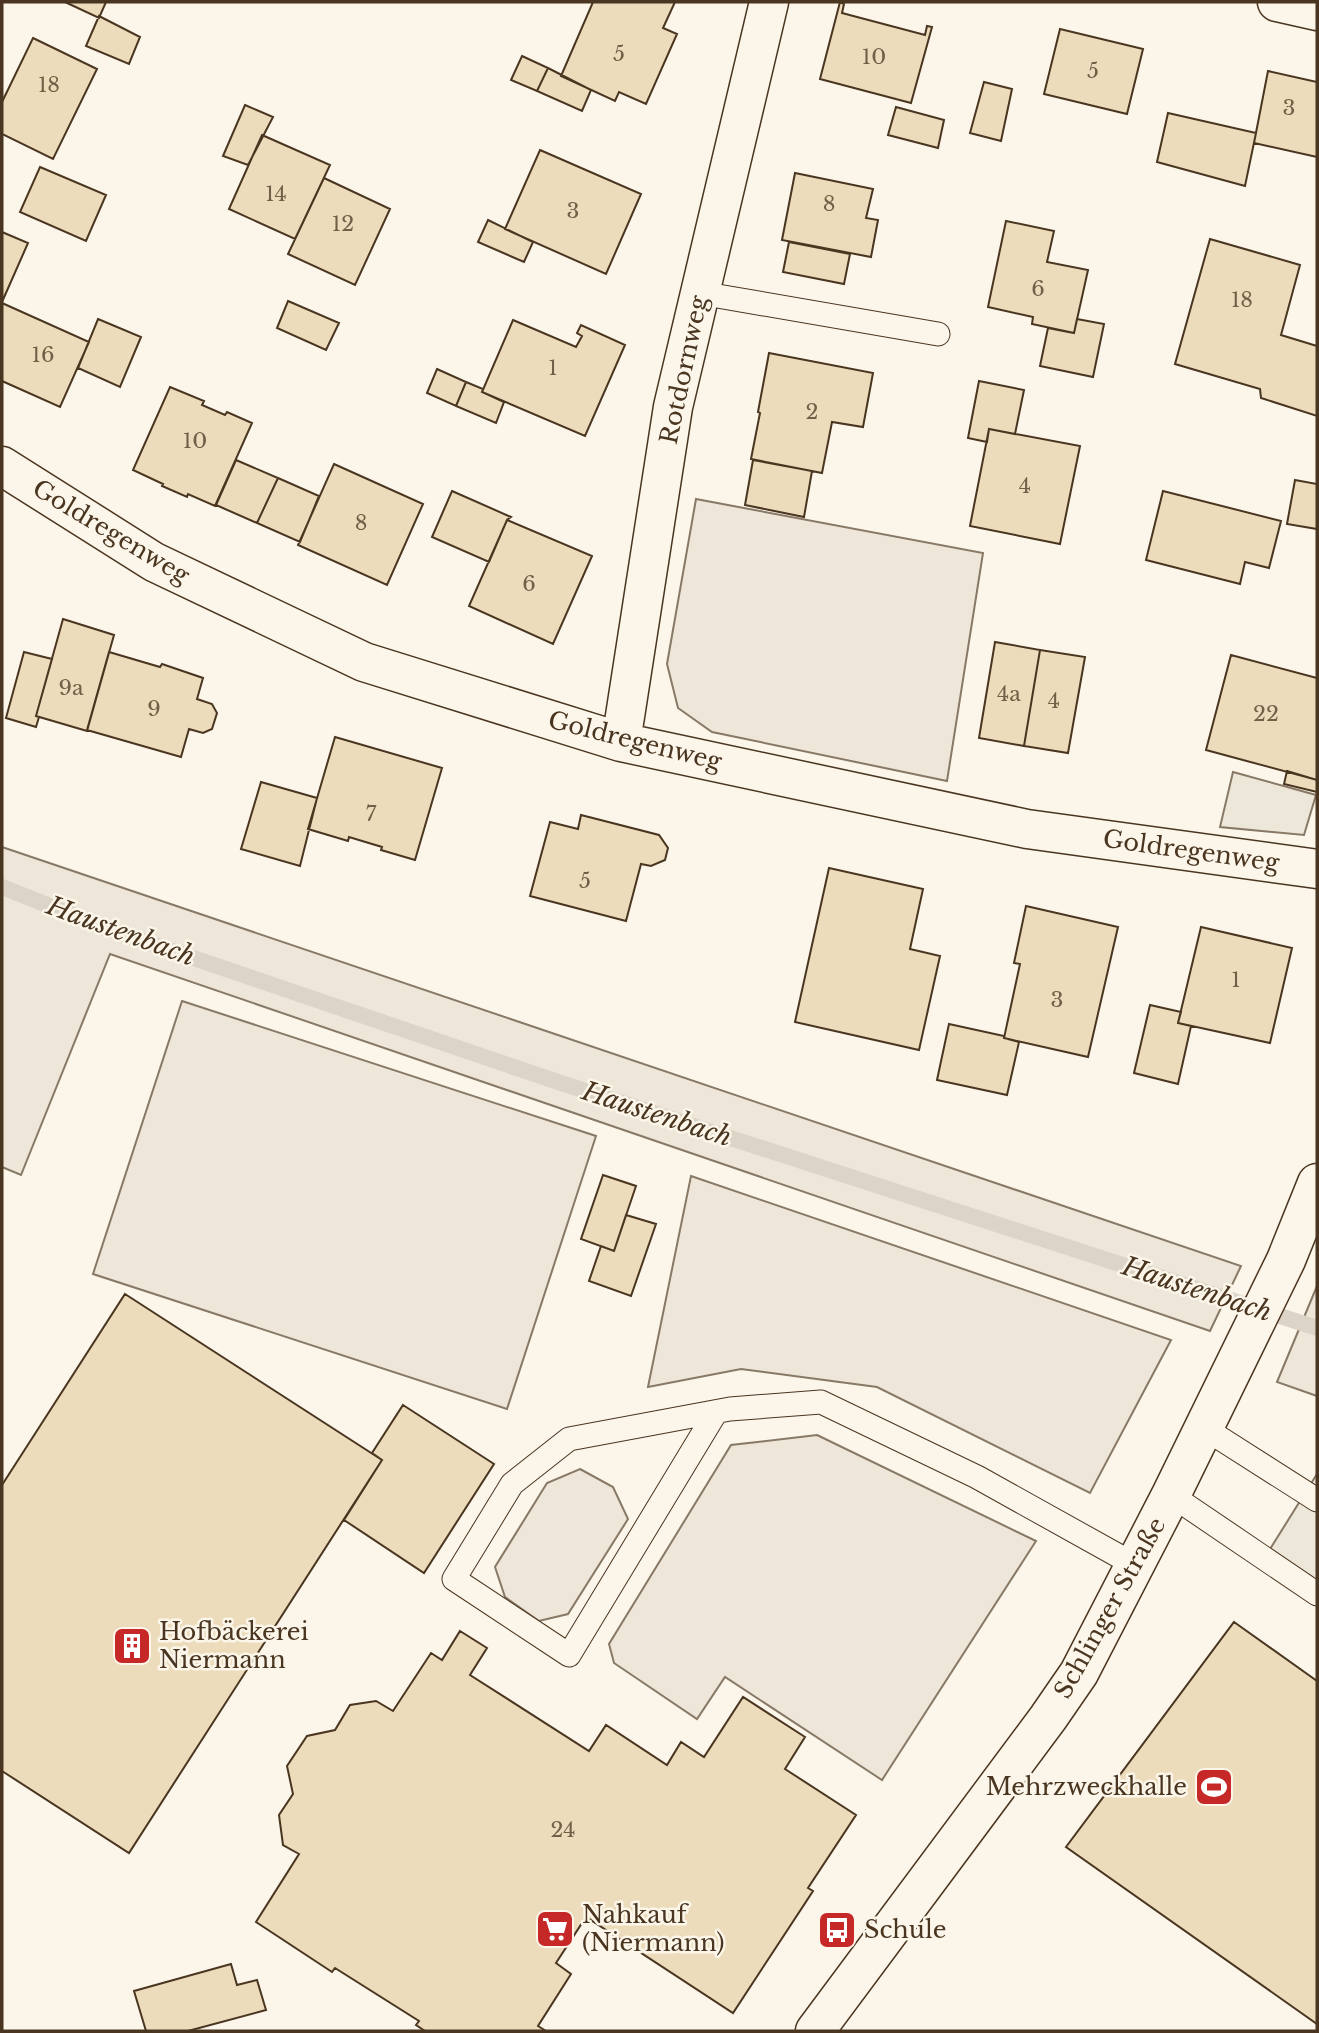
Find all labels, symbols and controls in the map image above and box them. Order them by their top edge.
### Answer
house number: 5 [613,41,625,67]
house number: 10 [862,44,886,70]
house number: 5 [1087,58,1099,84]
house number: 18 [38,72,60,98]
house number: 3 [1283,95,1295,121]
house number: 14 [265,181,287,207]
house number: 8 [823,191,835,217]
house number: 3 [567,198,579,224]
house number: 12 [332,211,354,237]
house number: 6 [1031,276,1045,302]
house number: 18 [1231,287,1253,313]
street label: Rotdornweg [654,292,714,447]
house number: 16 [32,342,54,368]
house number: 1 [548,355,558,381]
house number: 2 [806,399,818,425]
house number: 10 [183,428,207,454]
street label: Goldregenweg [28,473,195,590]
house number: 4 [1019,473,1031,499]
house number: 8 [355,510,367,536]
house number: 6 [522,571,536,597]
house number: 9a [58,675,84,701]
house number: 4a [997,681,1021,707]
house number: 4 [1048,688,1060,714]
house number: 9 [147,696,161,722]
house number: 22 [1253,701,1279,727]
street label: Goldregenweg [545,705,725,776]
house number: 7 [366,801,377,827]
street label: Goldregenweg [1101,824,1282,877]
house number: 5 [579,868,591,894]
water label: Haustenbach [41,889,200,973]
house number: 1 [1231,967,1241,993]
house number: 3 [1051,987,1063,1013]
water label: Haustenbach [577,1074,736,1153]
water label: Haustenbach [1117,1249,1276,1328]
street label: Schlinger Straße [1048,1512,1171,1703]
place label: Hofbäckerei Niermann [159,1617,309,1674]
building icon: Hofbäckerei Niermann [111,1625,153,1667]
sports icon: Mehrzweckhalle [1193,1766,1235,1808]
place label: Mehrzweckhalle [986,1772,1187,1801]
house number: 24 [550,1817,576,1843]
place label: Nahkauf (Niermann) [582,1900,724,1957]
supermarket icon: Nahkauf (Niermann) [534,1908,576,1950]
bus stop icon: Schule [816,1909,858,1951]
place label: Schule [864,1915,947,1944]

